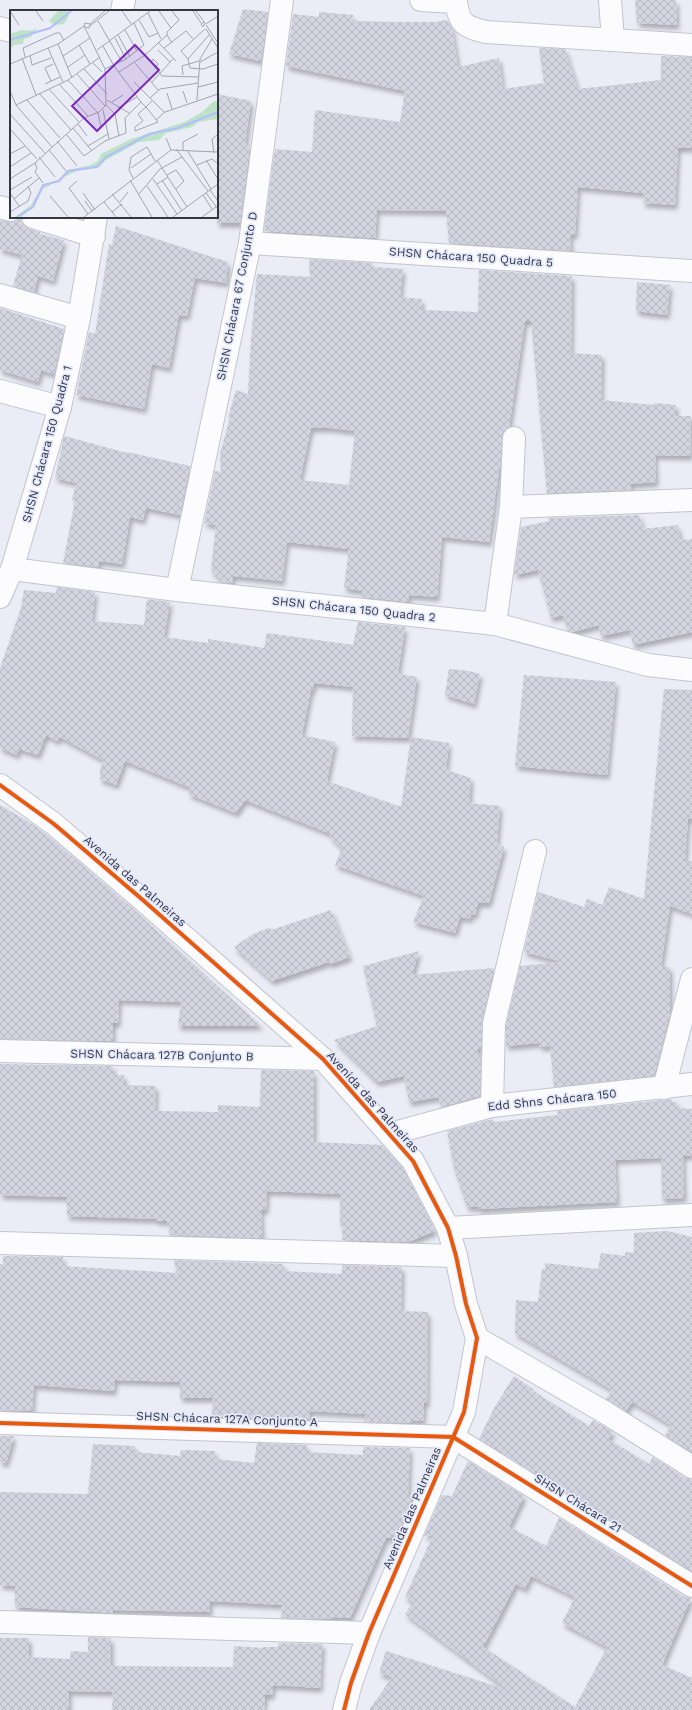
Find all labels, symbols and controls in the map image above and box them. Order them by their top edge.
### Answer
inset map [10,10,218,218]
street label: SHSN Chácara 67 Conjunto D [214,210,260,382]
street label: SHSN Chácara 150 Quadra 5 [389,244,553,270]
street label: SHSN Chácara 150 Quadra 1 [19,364,75,524]
street label: SHSN Chácara 150 Quadra 2 [272,593,436,625]
street label: Avenida das Palmeiras [81,833,189,929]
street label: SHSN Chácara 127B Conjunto B [70,1046,254,1064]
street label: Avenida das Palmeiras [324,1049,422,1155]
street label: Edd Shns Chácara 150 [487,1086,617,1114]
street label: SHSN Chácara 127A Conjunto A [136,1409,318,1429]
street label: Avenida das Palmeiras [380,1445,444,1571]
street label: SHSN Chácara 21 [532,1471,624,1535]

